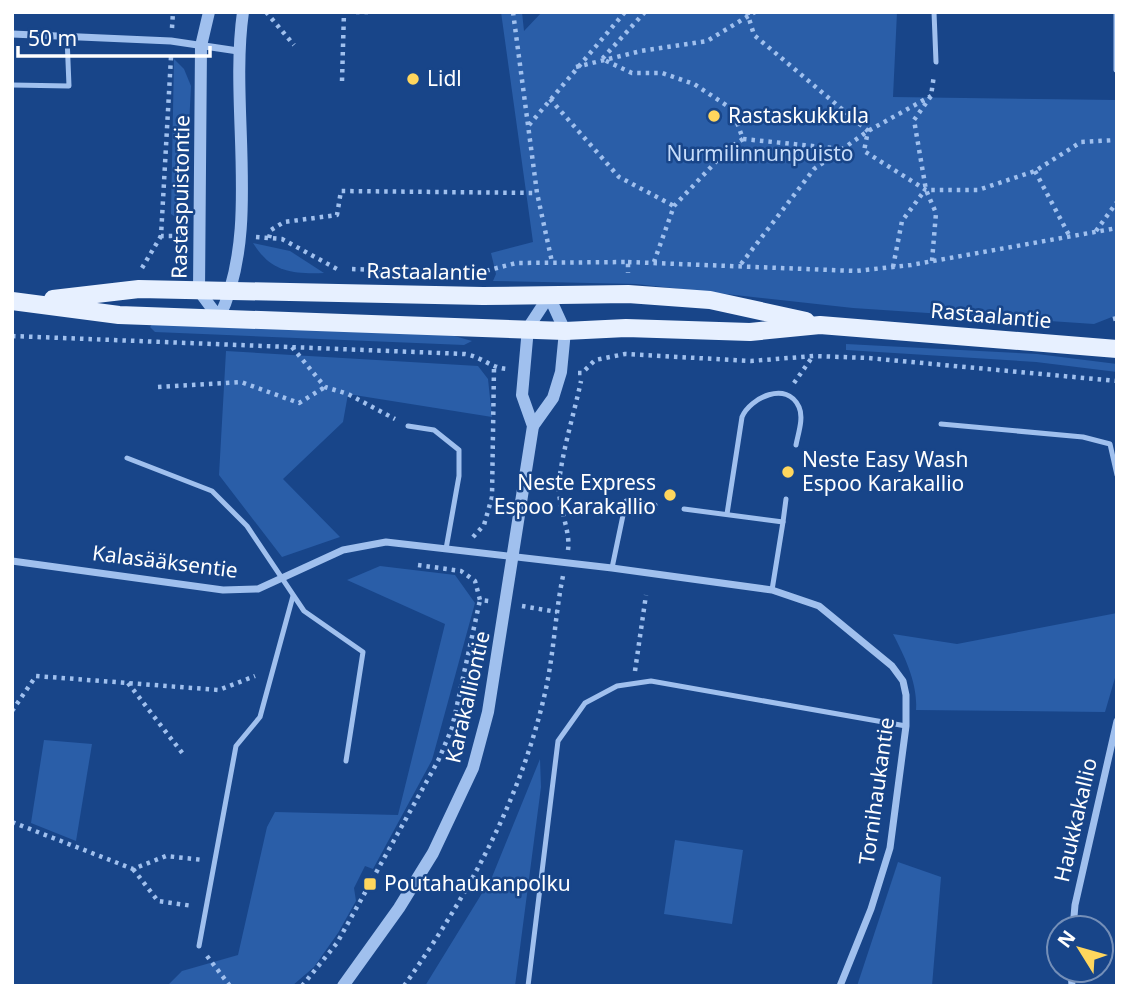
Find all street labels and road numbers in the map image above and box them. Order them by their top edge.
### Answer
street label: Rastaspuistontie [165,115,195,279]
street label: Rastaalantie [366,256,488,286]
street label: Rastaalantie [930,296,1053,334]
street label: Kalasääksentie [91,538,240,584]
street label: Karakalliontie [438,628,496,765]
street label: Tornihaukantie [852,715,900,866]
street label: Haukkakallio [1047,755,1103,885]

